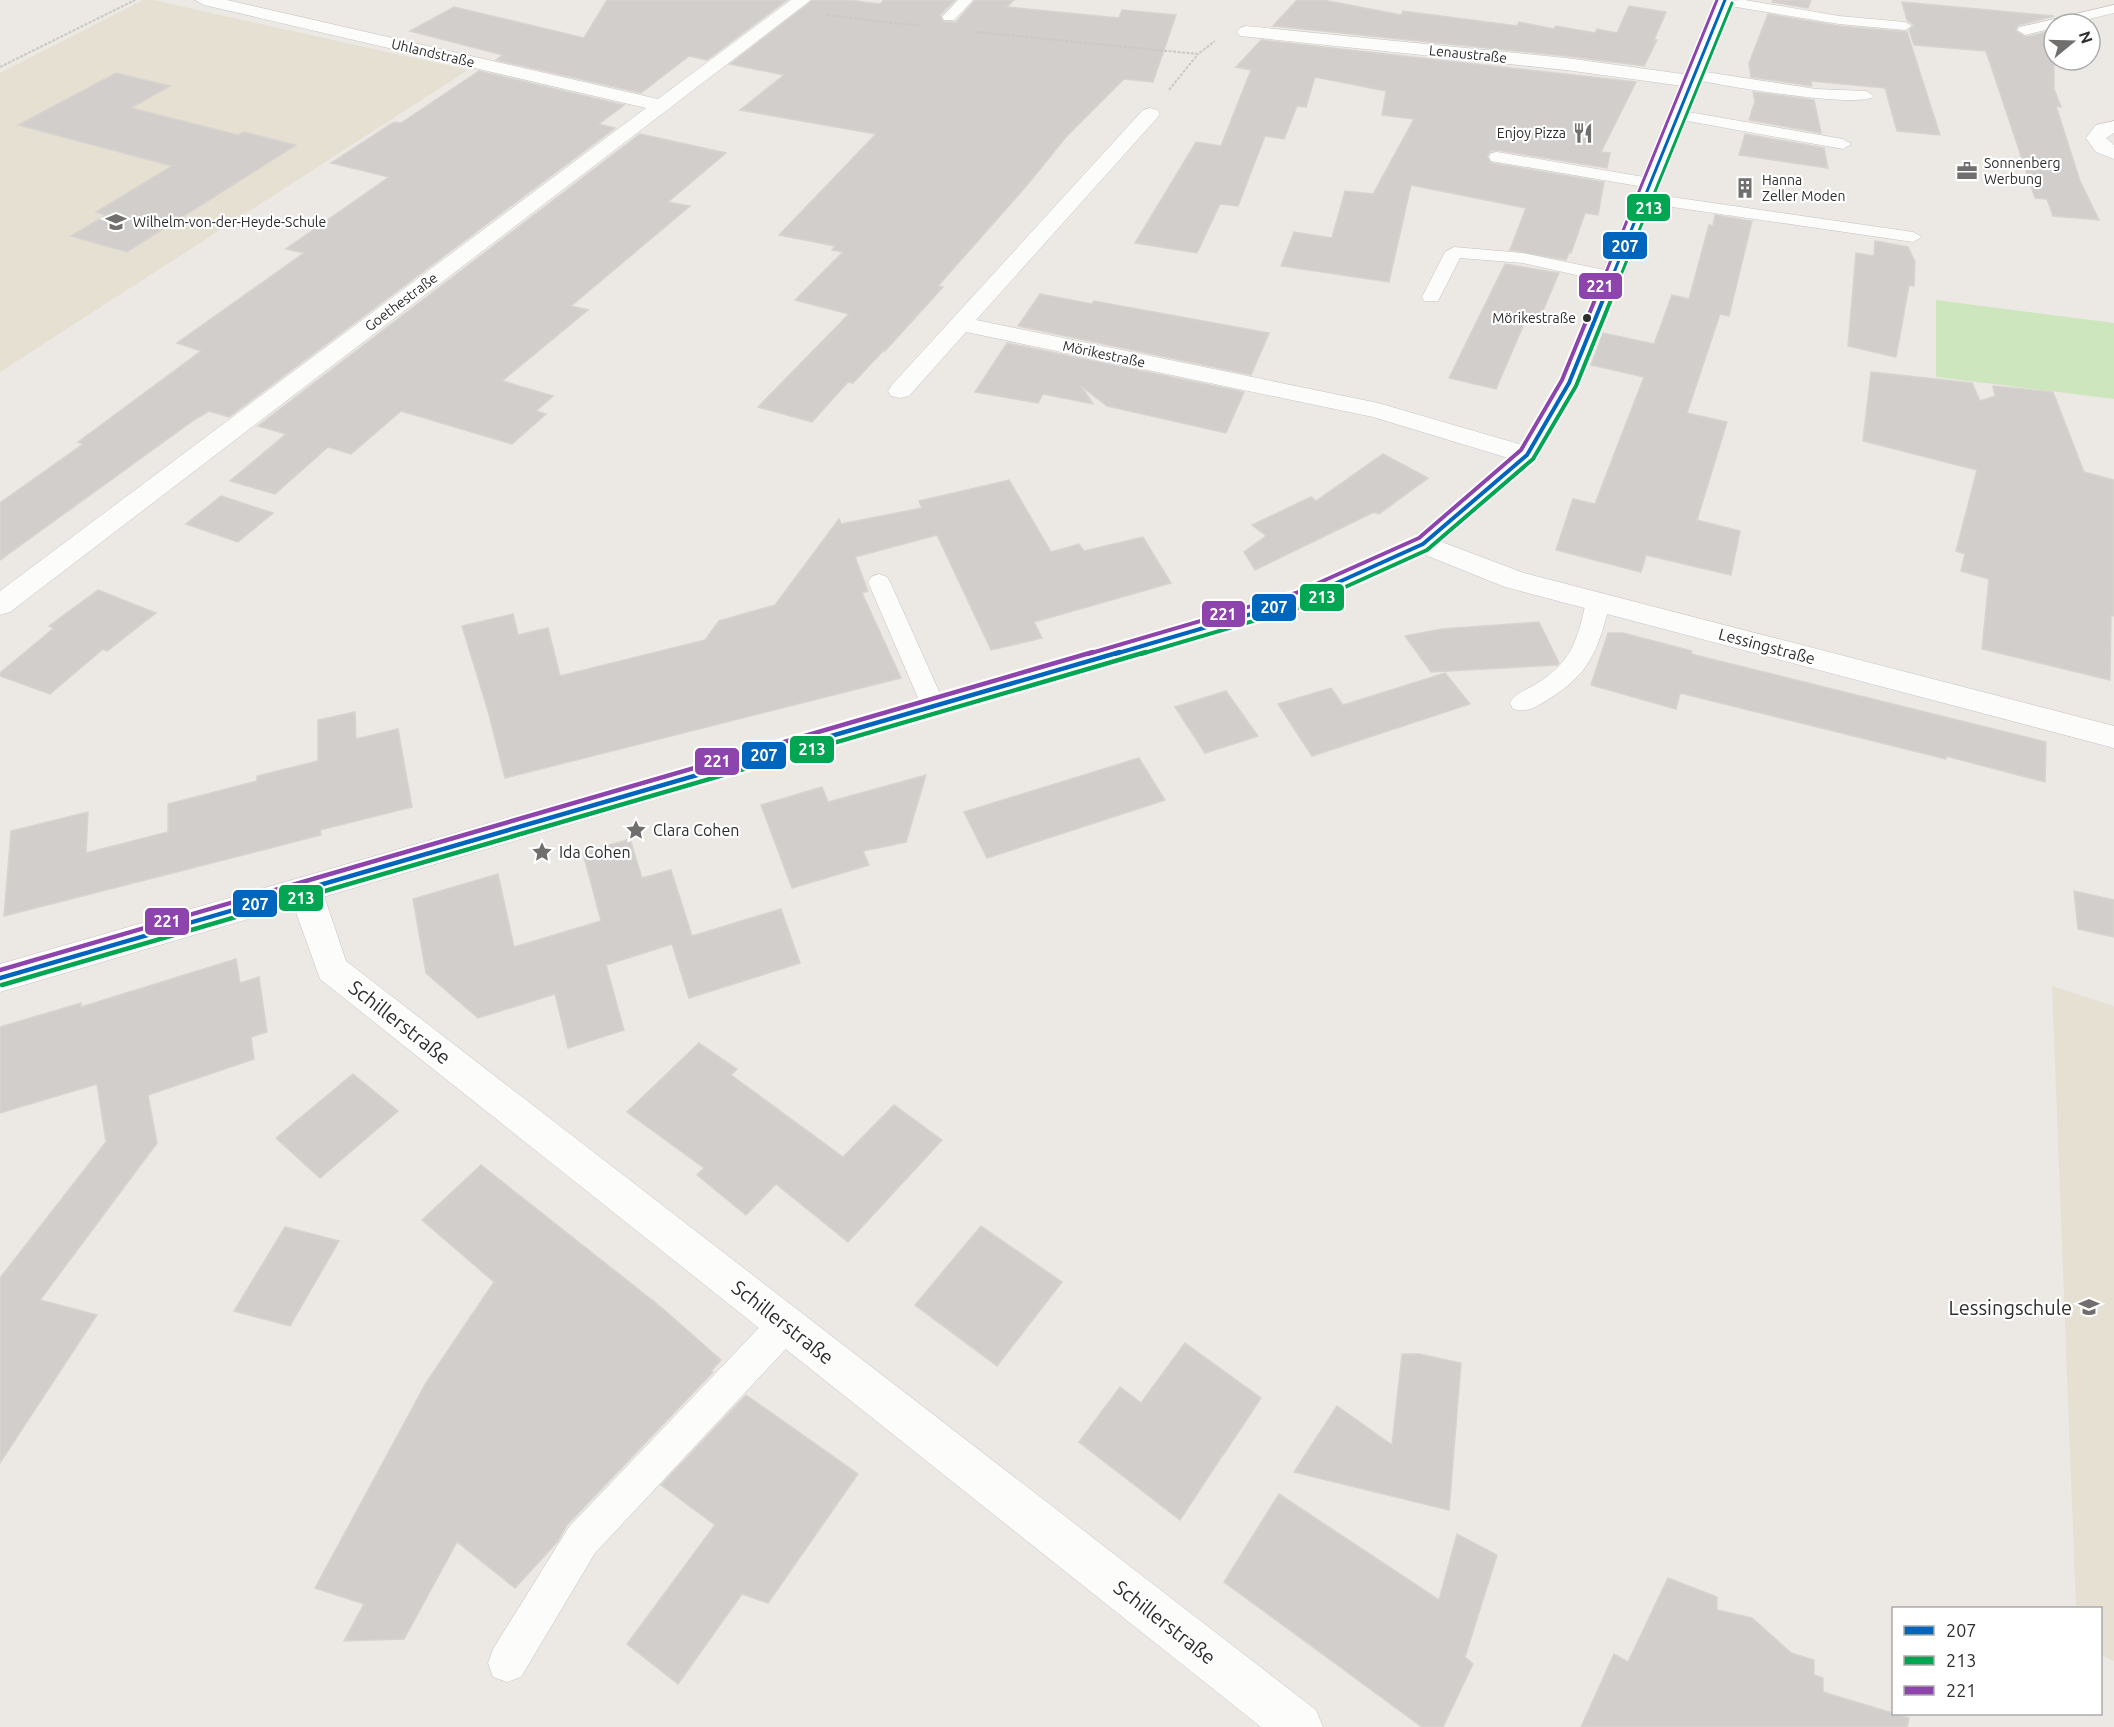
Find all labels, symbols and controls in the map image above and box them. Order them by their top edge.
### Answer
north arrow [2042,12,2102,72]
text: N [2076,29,2097,46]
street label: Uhlandstraße [390,36,476,70]
street label: Lenaustraße [1428,42,1508,66]
restaurant icon: Enjoy Pizza [1571,121,1595,145]
place label: Enjoy Pizza [1497,125,1566,141]
place label: Sonnenberg Werbung [1984,155,2061,187]
office icon: Sonnenberg Werbung [1955,159,1979,183]
place label: Hanna Zeller Moden [1762,172,1845,204]
building icon: Hanna Zeller Moden [1733,176,1757,200]
line badge: 213 [1626,193,1671,222]
text: 213 [1635,199,1663,217]
school or university icon: Wilhelm-von-der-Heyde-Schule [104,210,128,234]
place label: Wilhelm-von-der-Heyde-Schule [133,214,326,230]
line badge: 207 [1602,231,1648,260]
text: 207 [1611,237,1639,255]
street label: Goethestraße [362,270,440,334]
line badge: 221 [1578,272,1623,300]
text: 221 [1586,277,1614,295]
place label: Mörikestraße [1492,310,1576,326]
marker: Mörikestraße [1581,312,1593,324]
street label: Mörikestraße [1061,337,1147,371]
line badge: 213 [1299,583,1345,612]
text: 213 [1308,588,1336,606]
line badge: 207 [1251,593,1297,622]
text: 207 [1260,598,1288,616]
line badge: 221 [1201,600,1246,628]
text: 221 [1209,605,1237,623]
street label: Lessingstraße [1717,624,1817,668]
line badge: 213 [789,735,835,764]
text: 213 [798,740,826,758]
line badge: 207 [741,741,787,770]
text: 207 [750,746,778,764]
line badge: 221 [694,747,740,776]
text: 221 [703,752,731,770]
place icon: Clara Cohen [624,818,648,842]
place label: Clara Cohen [653,821,739,839]
place icon: Ida Cohen [530,840,554,864]
place label: Ida Cohen [559,843,631,861]
line badge: 213 [278,884,324,912]
line badge: 207 [232,889,278,918]
text: 213 [287,889,315,907]
text: 207 [241,895,269,913]
line badge: 221 [144,907,190,936]
text: 221 [153,912,181,930]
street label: Schillerstraße [345,975,455,1069]
street label: Schillerstraße [728,1275,838,1369]
school or university icon: Lessingschule [2077,1295,2101,1319]
place label: Lessingschule [1949,1296,2072,1319]
street label: Schillerstraße [1110,1575,1220,1669]
legend [1892,1607,2102,1715]
text: 207 [1946,1620,1976,1640]
text: 213 [1946,1650,1976,1670]
text: 221 [1946,1680,1976,1700]

